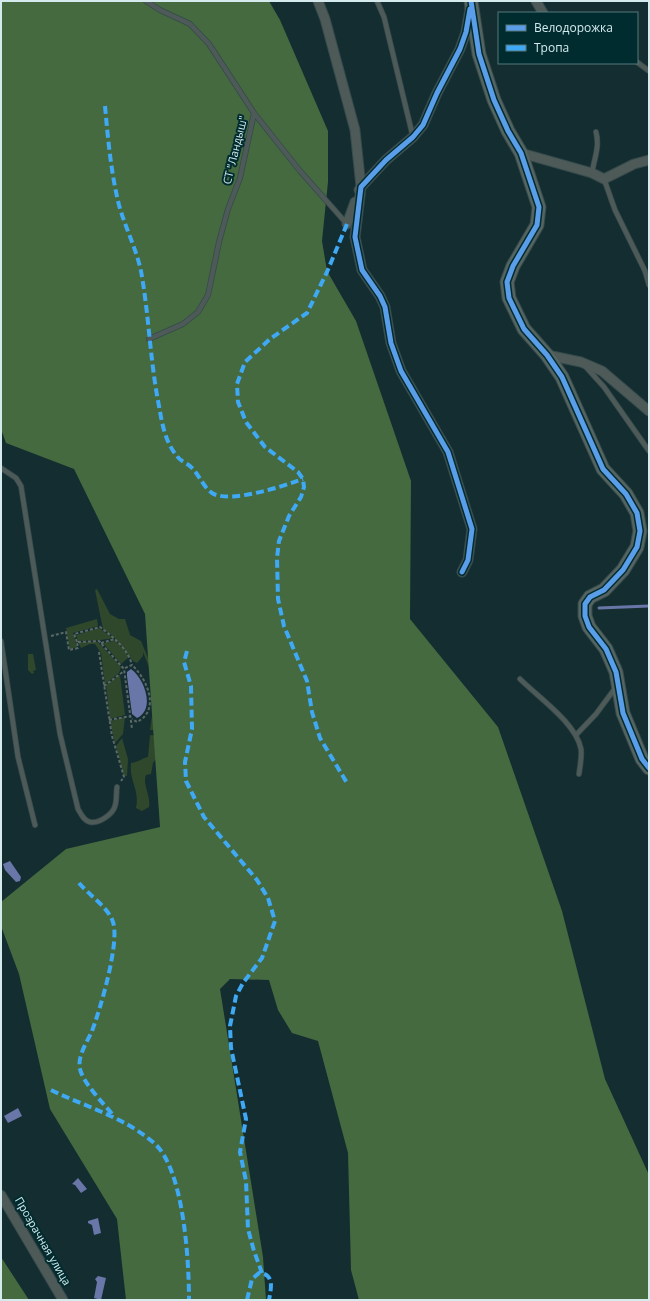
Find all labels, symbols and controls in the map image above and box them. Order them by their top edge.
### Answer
legend [498,12,638,64]
text: Велодорожка [534,19,613,36]
text: Тропа [534,39,569,56]
street label: СТ "Ландыш" [219,114,250,186]
street label: Прозрачная улица [12,1194,75,1288]

